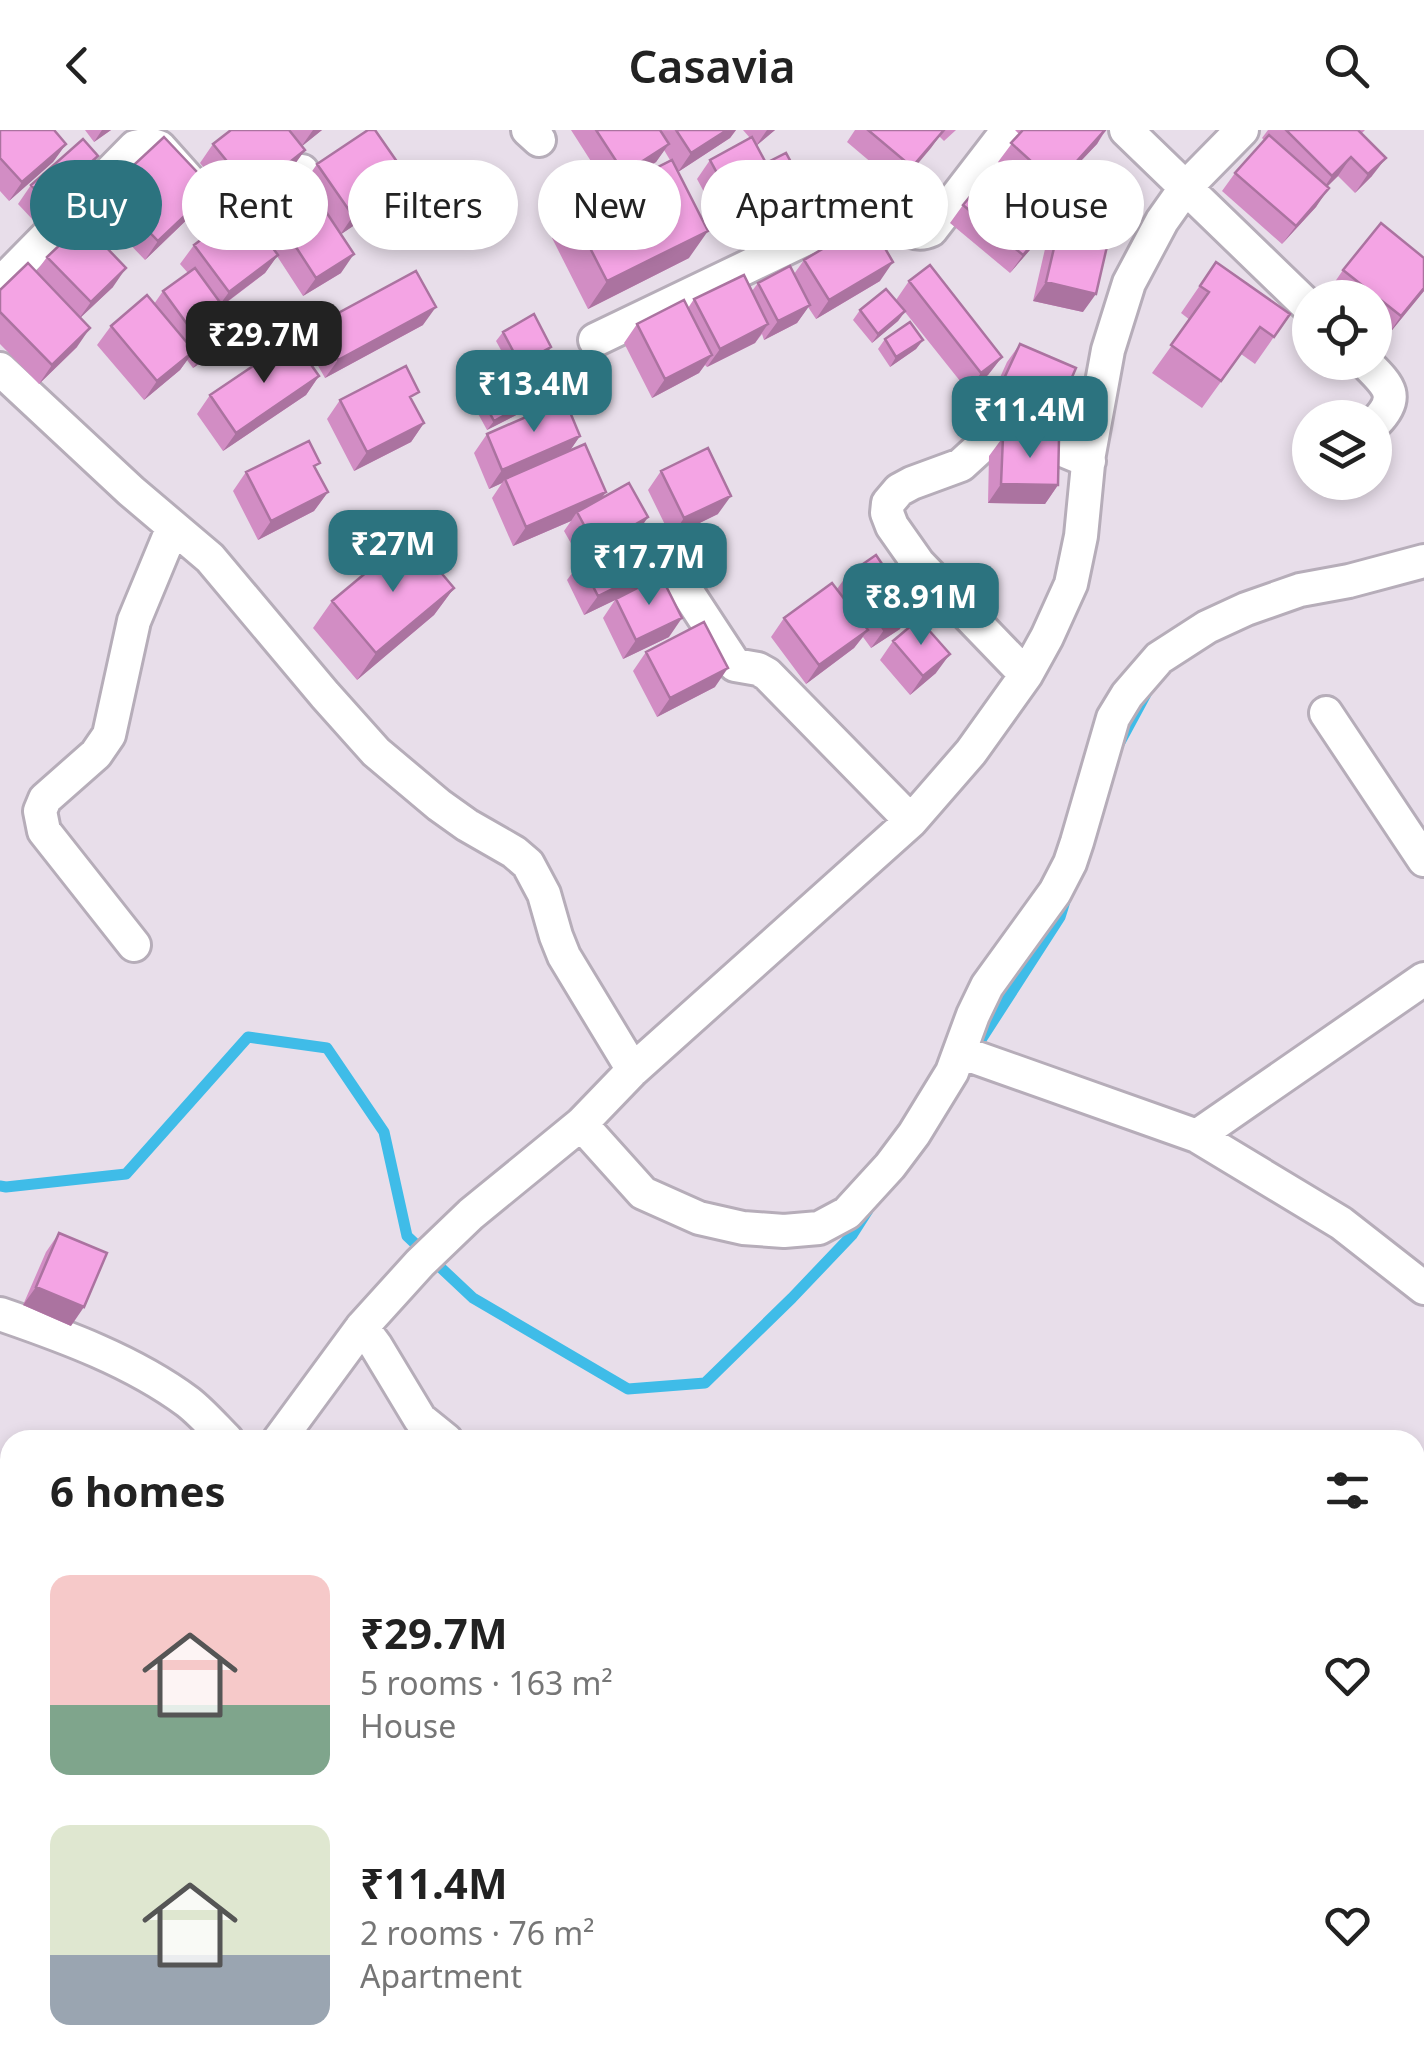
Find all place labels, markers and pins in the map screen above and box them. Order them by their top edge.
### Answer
pin: ₹29.7M [183,301,345,386]
pin: ₹13.4M [453,350,615,435]
pin: ₹11.4M [949,376,1111,461]
pin: ₹27M [334,510,452,595]
pin: ₹17.7M [568,523,730,608]
pin: ₹8.91M [840,563,1002,648]

